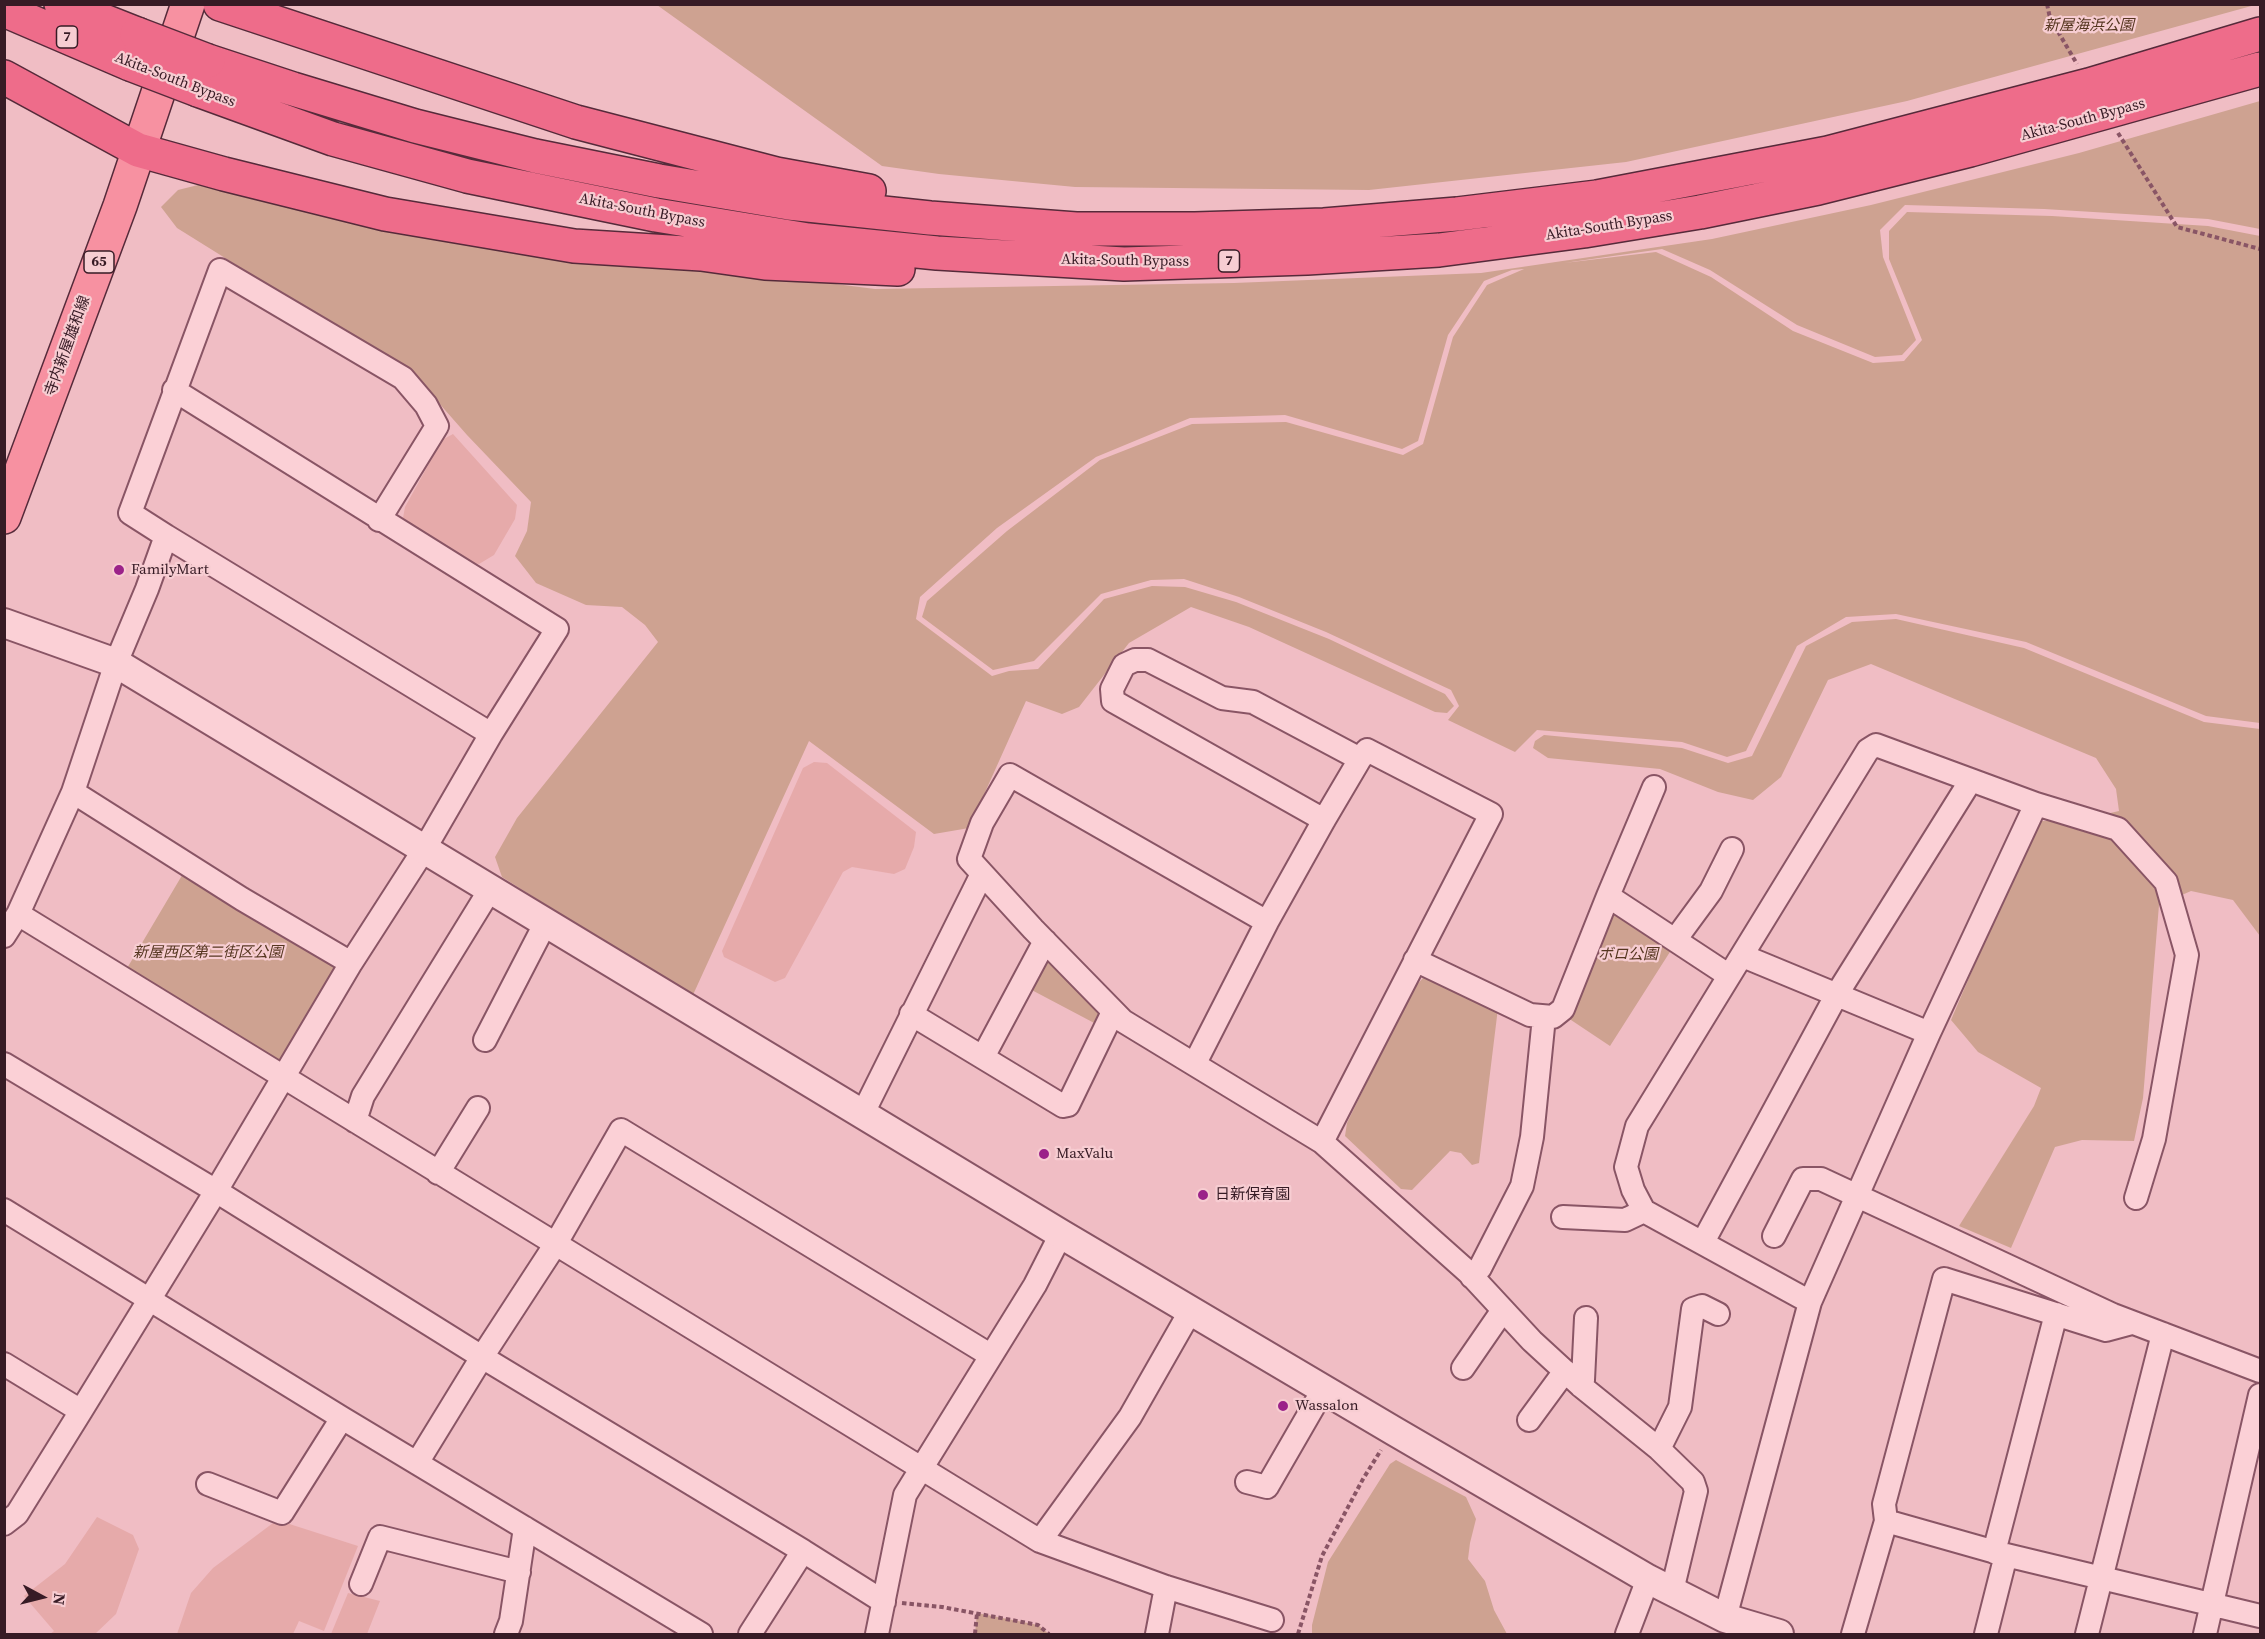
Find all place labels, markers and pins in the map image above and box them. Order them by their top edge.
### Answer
place label: FamilyMart [131,561,209,579]
marker: FamilyMart [112,563,126,577]
place label: MaxValu [1056,1145,1113,1163]
marker: MaxValu [1037,1147,1051,1161]
place label: 日新保育園 [1215,1186,1290,1204]
marker: 日新保育園 [1196,1188,1210,1202]
place label: Wassalon [1295,1397,1358,1415]
marker: Wassalon [1276,1399,1290,1413]

